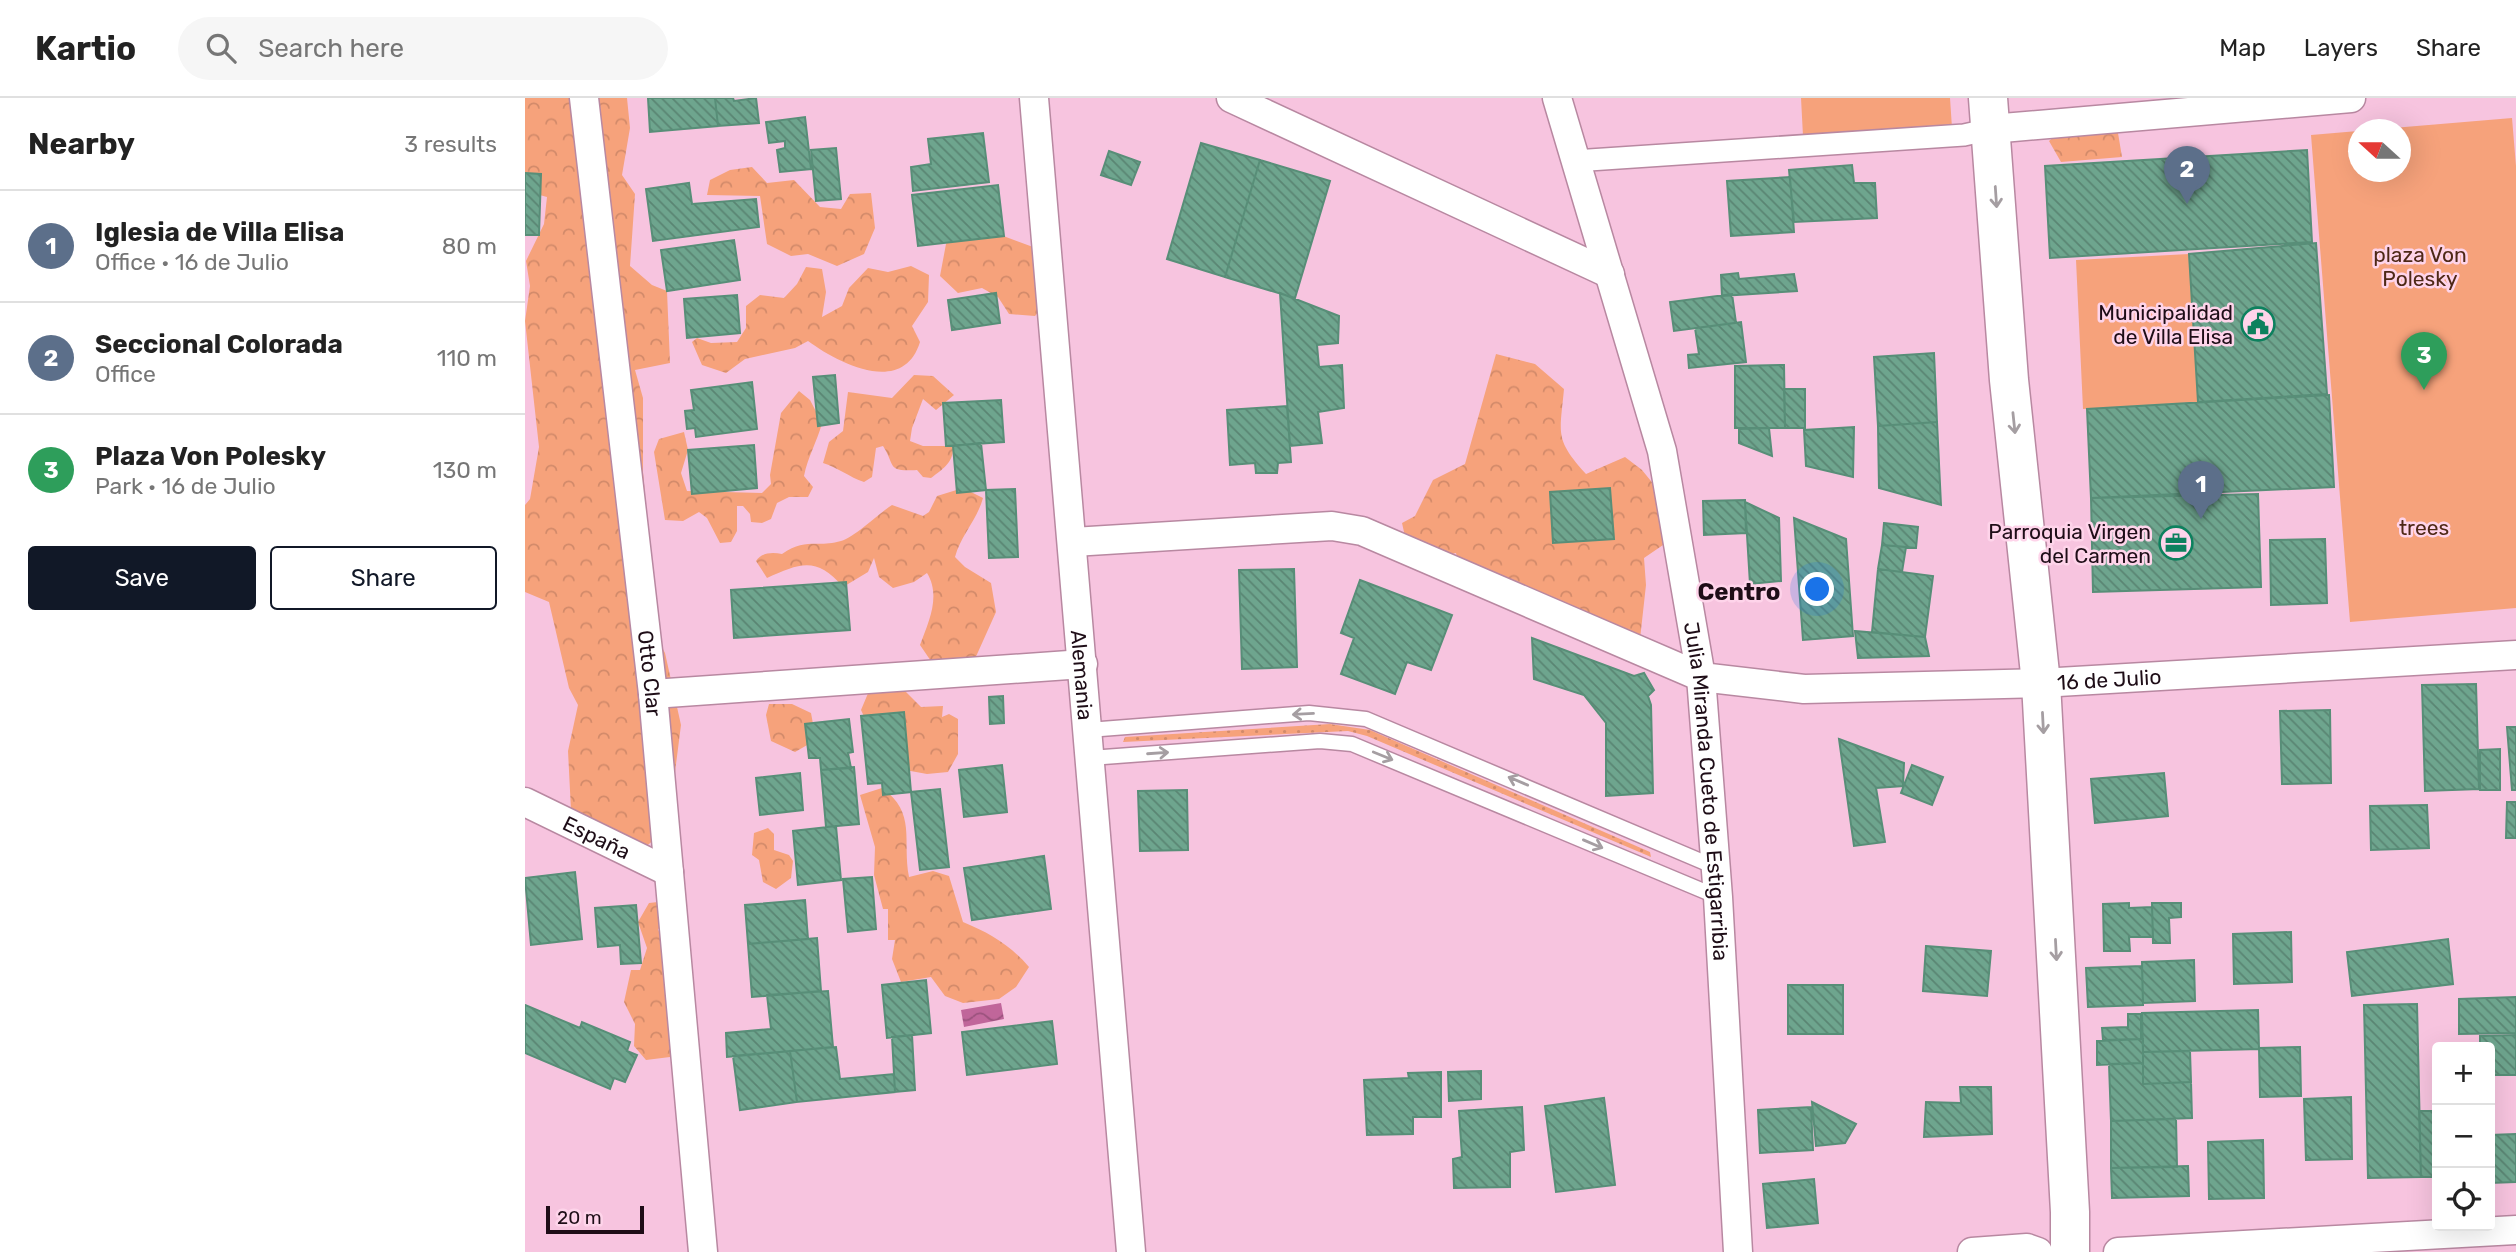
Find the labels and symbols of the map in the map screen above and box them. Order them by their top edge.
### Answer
north arrow [2348,119,2411,182]
pin: 2 [2164,146,2210,204]
one-way arrow [1990,185,2003,207]
park label: plaza Von Polesky [2373,242,2467,291]
place label: Municipalidad de Villa Elisa [2098,300,2233,349]
public building icon: Municipalidad de Villa Elisa [2239,305,2277,343]
pin: 3 [2401,332,2447,390]
one-way arrow [2007,412,2020,434]
pin: 1 [2178,461,2224,519]
park label: trees [2399,515,2449,540]
place label: Parroquia Virgen del Carmen [1988,519,2151,568]
office icon: Parroquia Virgen del Carmen [2157,524,2195,562]
your location [1800,572,1834,606]
district label: Centro [1697,578,1781,606]
street label: Julia Miranda Cueto de Estigarribia [1679,620,1734,962]
street label: Otto Clar [633,629,667,717]
street label: Alemania [1066,629,1099,721]
street label: 16 de Julio [2056,663,2162,695]
one-way arrow [1293,708,1315,721]
one-way arrow [2037,711,2050,734]
one-way arrow [1146,746,1169,759]
one-way arrow [1372,750,1393,763]
one-way arrow [1508,774,1529,787]
street label: España [559,810,635,864]
one-way arrow [1581,838,1603,851]
one-way arrow [2049,938,2062,961]
scale bar [546,1203,644,1235]

